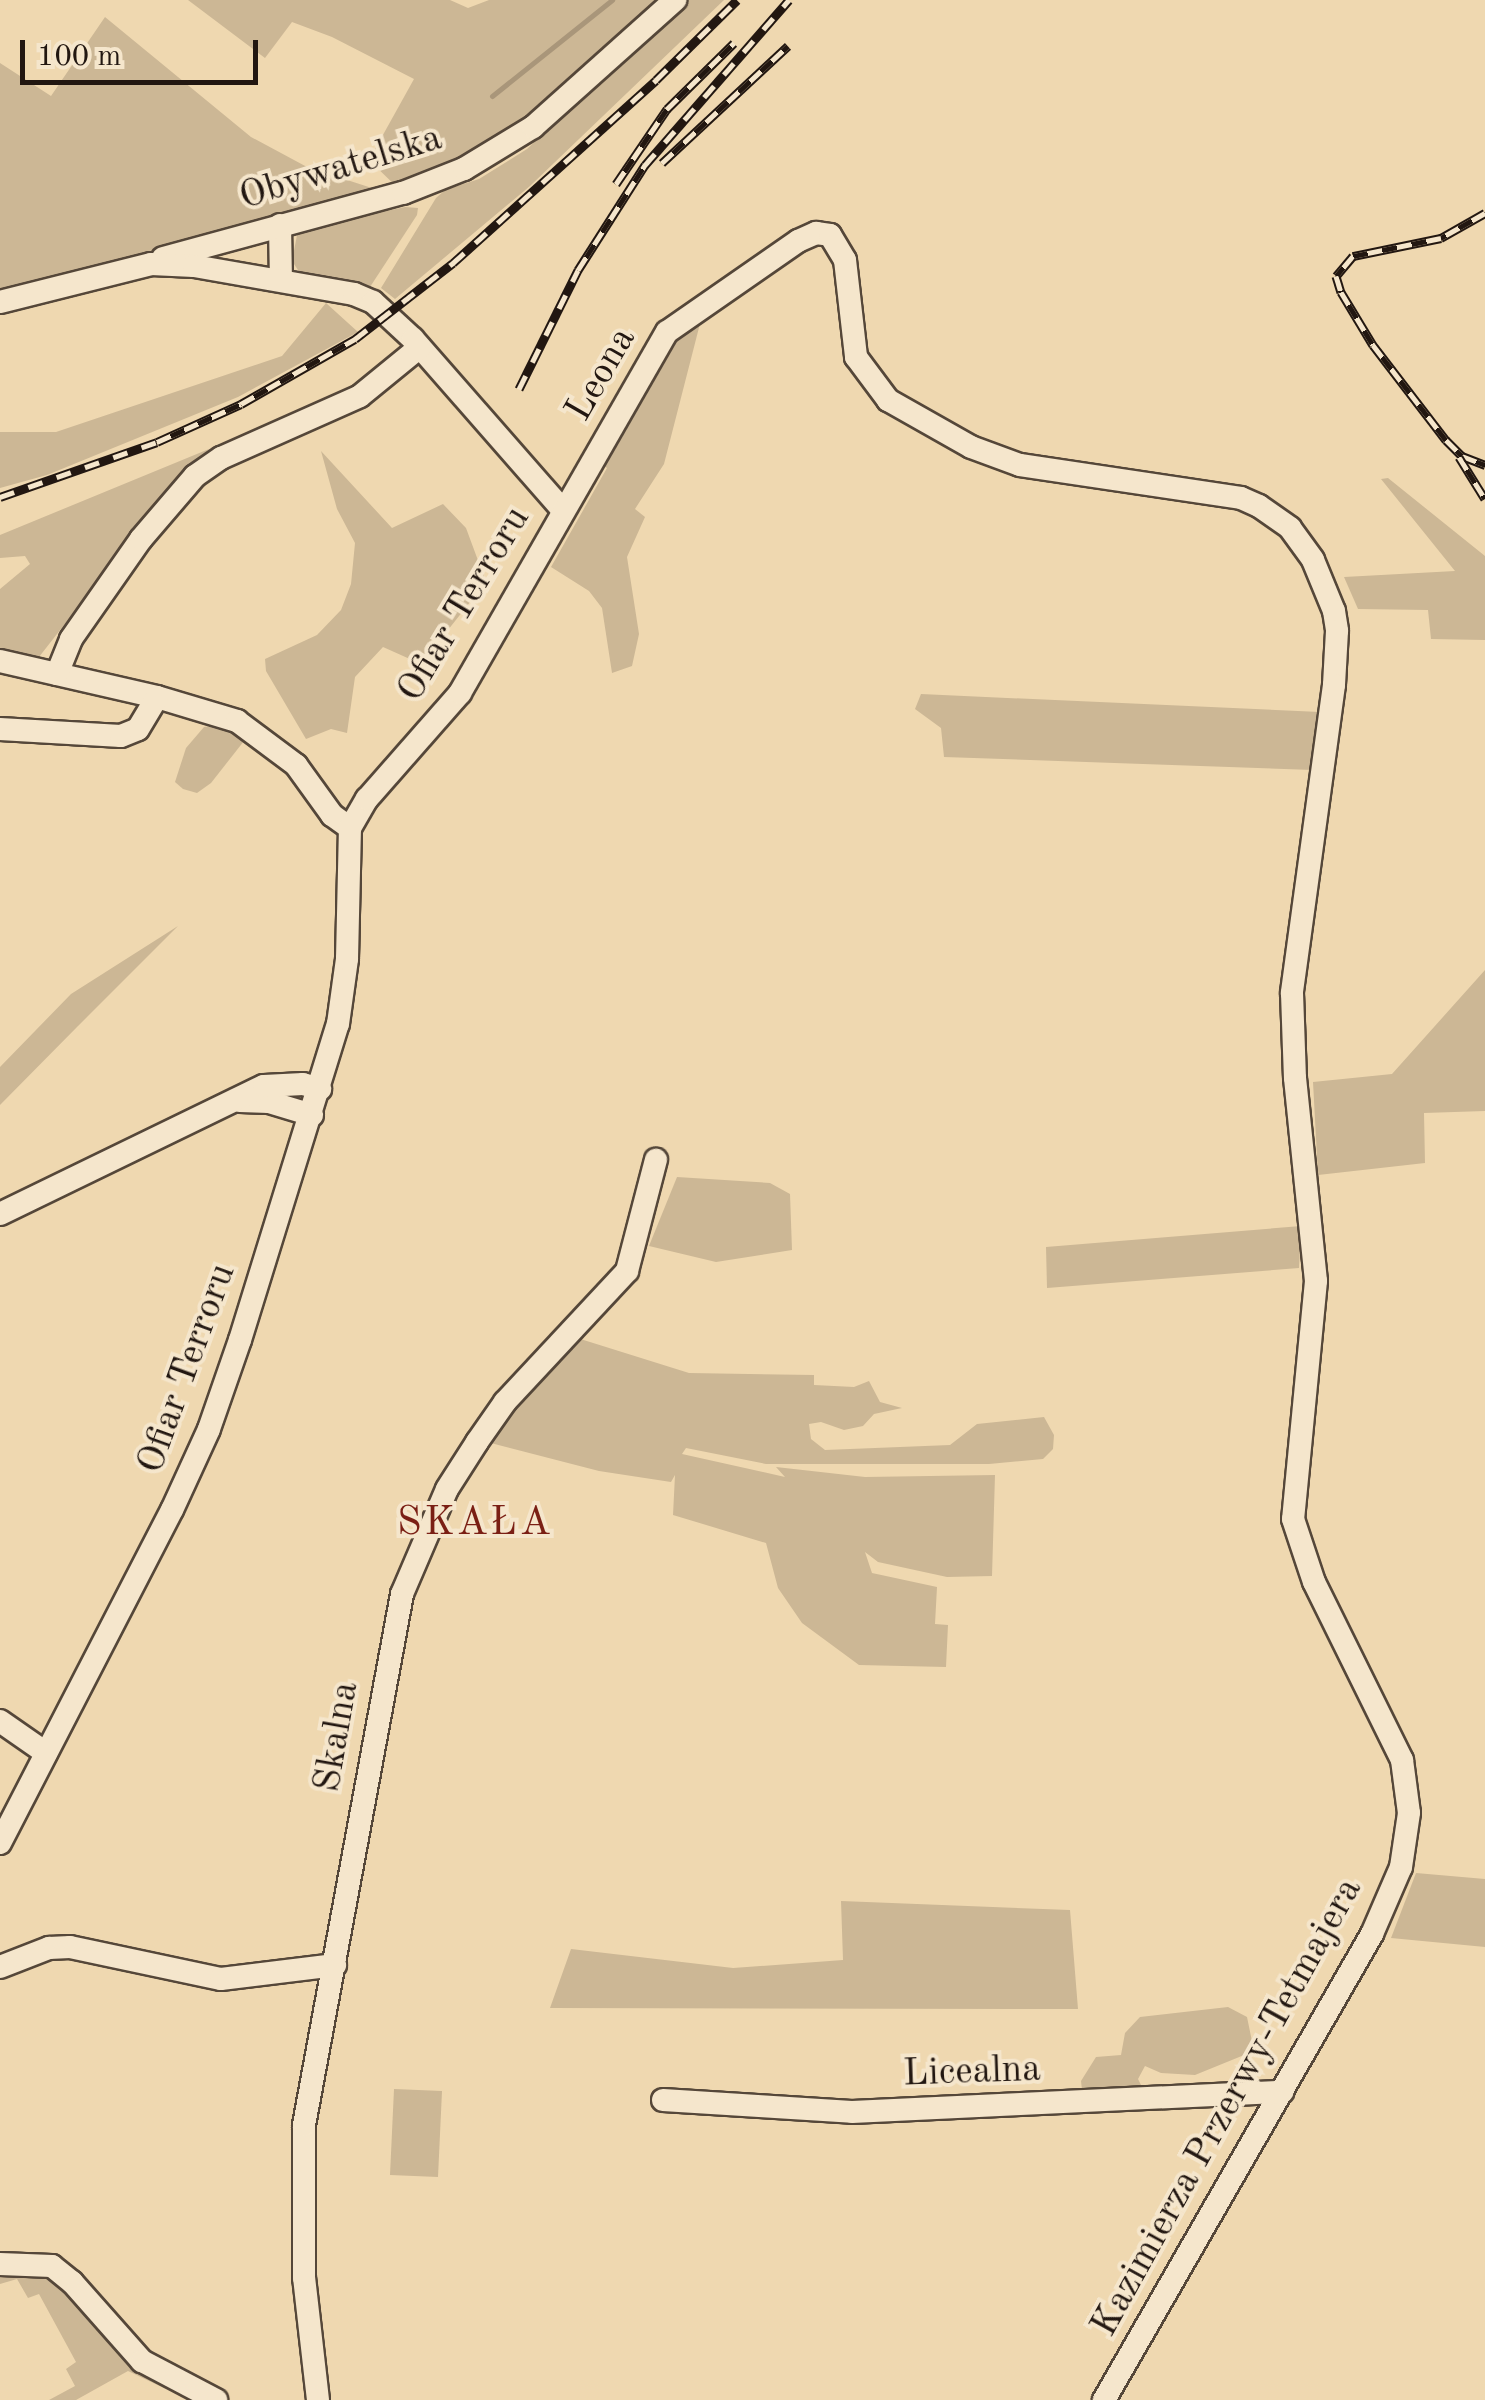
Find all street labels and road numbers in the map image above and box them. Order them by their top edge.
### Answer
street label: Obywatelska [234,117,448,221]
street label: Leona [557,320,647,430]
street label: Ofiar Terroru [389,499,541,711]
street label: Ofiar Terroru [129,1258,247,1480]
street label: Skalna [306,1678,370,1796]
street label: Kazimierza Przerwy-Tetmajera [1083,1871,1373,2345]
street label: Licealna [902,2048,1042,2098]

